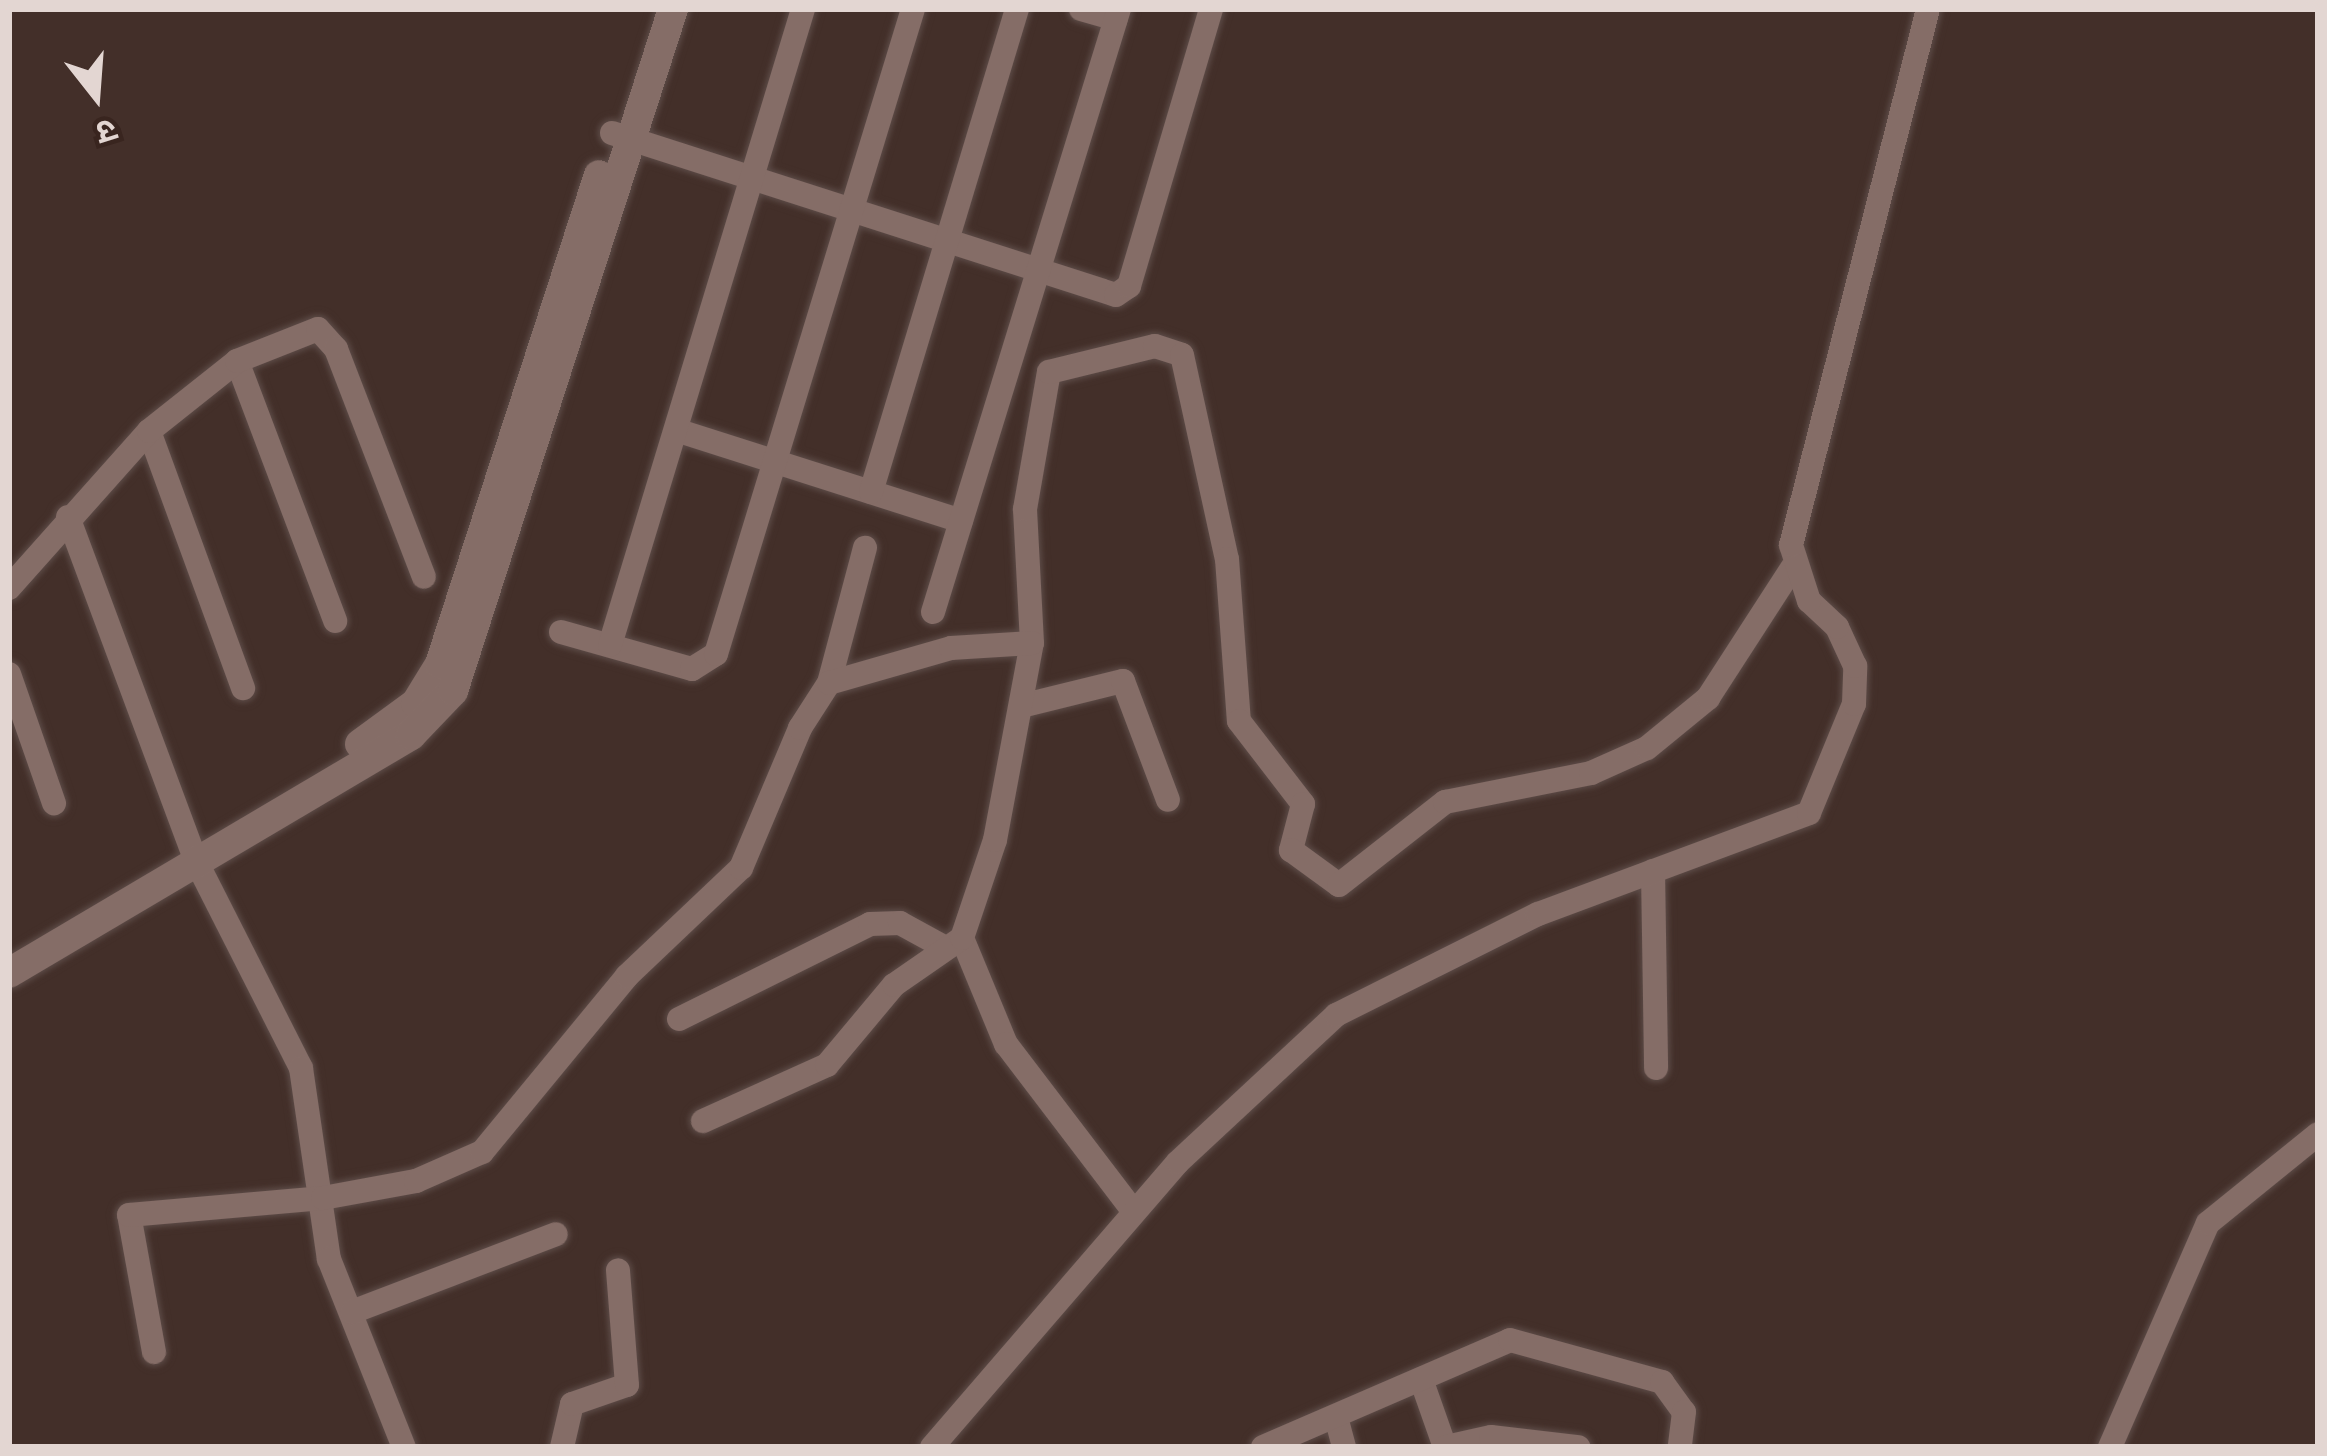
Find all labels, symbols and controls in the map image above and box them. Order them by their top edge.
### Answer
north arrow [36,36,156,156]
text: उ [91,108,122,153]

